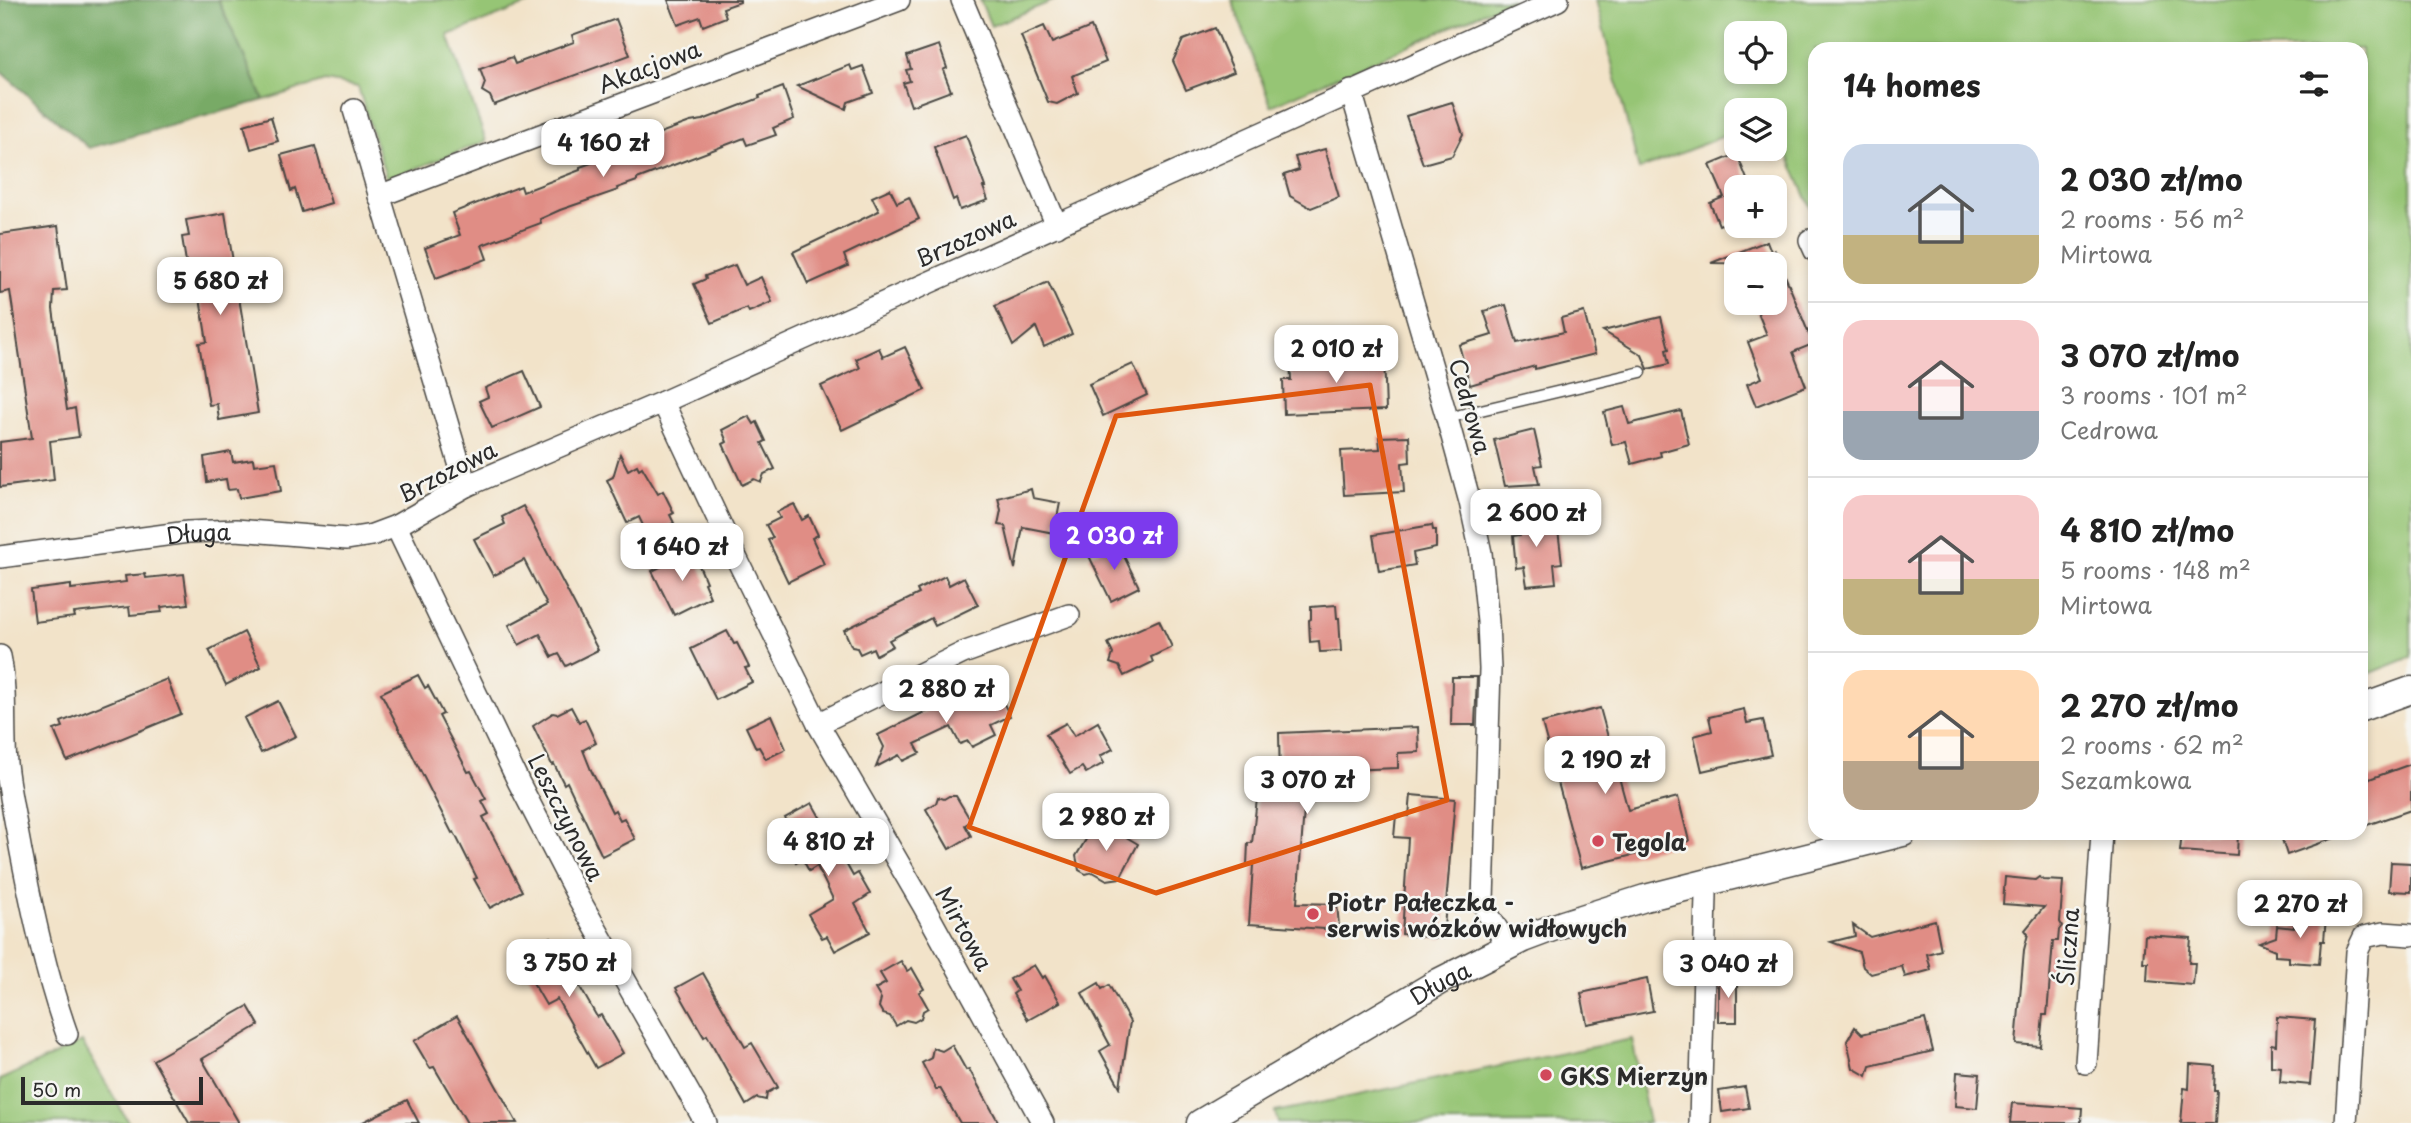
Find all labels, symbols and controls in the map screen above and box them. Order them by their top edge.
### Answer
map controls [1724,21,1787,315]
button: locate [1724,21,1787,84]
street label: Akacjowa [592,30,706,102]
text: 14 homes [1843,62,1981,107]
icon: filters [2295,65,2333,103]
button: layers [1724,98,1787,161]
pin: 4 160 zł [531,120,675,179]
text: 4 160 zł [557,124,649,159]
text: 2 030 zł/mo [2060,156,2243,201]
icon: home [1899,172,1983,256]
button: + [1724,175,1787,238]
street label: Brzozowa [909,200,1021,276]
text: 2 rooms · 56 m² [2060,201,2245,236]
text: Mirtowa [2060,236,2152,271]
button: − [1724,252,1787,315]
pin: 5 680 zł [148,258,292,317]
text: 5 680 zł [173,262,267,297]
pin: 2 010 zł [1264,326,1408,385]
text: 2 010 zł [1290,330,1382,365]
text: 3 070 zł/mo [2060,332,2239,377]
icon: home [1899,348,1983,432]
street label: Cedrowa [1441,354,1501,459]
text: 3 rooms · 101 m² [2060,377,2248,412]
text: Cedrowa [2060,412,2158,447]
street label: Brzozowa [392,431,503,511]
pin: 2 600 zł [1464,490,1608,549]
text: 2 600 zł [1486,494,1586,529]
text: 4 810 zł/mo [2060,507,2234,552]
pin: 2 030 zł [1042,512,1186,572]
street label: Długa [164,513,232,552]
text: 2 030 zł [1066,517,1162,552]
icon: home [1899,523,1983,607]
pin: 1 640 zł [610,524,754,583]
text: 1 640 zł [636,528,728,563]
text: 5 rooms · 148 m² [2060,552,2251,587]
text: Mirtowa [2060,587,2152,622]
pin: 2 880 zł [874,666,1018,725]
text: 2 880 zł [898,670,994,705]
text: 2 270 zł/mo [2060,682,2238,727]
icon: home [1899,698,1983,782]
text: 2 rooms · 62 m² [2060,727,2244,762]
pin: 2 190 zł [1533,736,1677,796]
text: 2 190 zł [1560,741,1650,776]
street label: Leszczynowa [520,747,614,887]
pin: 3 070 zł [1235,756,1379,816]
text: 3 070 zł [1260,761,1354,796]
text: Sezamkowa [2060,762,2191,797]
pin: 2 980 zł [1034,794,1178,853]
text: 2 980 zł [1058,798,1154,833]
pin: 4 810 zł [756,818,900,878]
text: 4 810 zł [783,823,873,858]
place label: Tegola [1612,824,1687,859]
marker: Tegola [1590,833,1606,849]
street label: Mirtowa [927,879,1003,977]
pin: 2 270 zł [2228,880,2372,940]
place label: Piotr Pałeczka - serwis wózków widłowych [1327,884,1628,945]
text: 2 270 zł [2253,885,2347,920]
marker: Piotr Pałeczka - serwis wózków widłowych [1305,906,1321,922]
street label: Śliczna [2047,906,2087,987]
pin: 3 750 zł [497,940,641,999]
pin: 3 040 zł [1656,940,1800,1000]
text: 3 750 zł [522,944,616,979]
text: 3 040 zł [1679,945,1777,980]
street label: Długa [1402,951,1477,1013]
place label: GKS Mierzyn [1560,1058,1708,1093]
marker: GKS Mierzyn [1538,1067,1554,1083]
scale bar [21,1074,203,1106]
text: 50 m [32,1075,81,1103]

